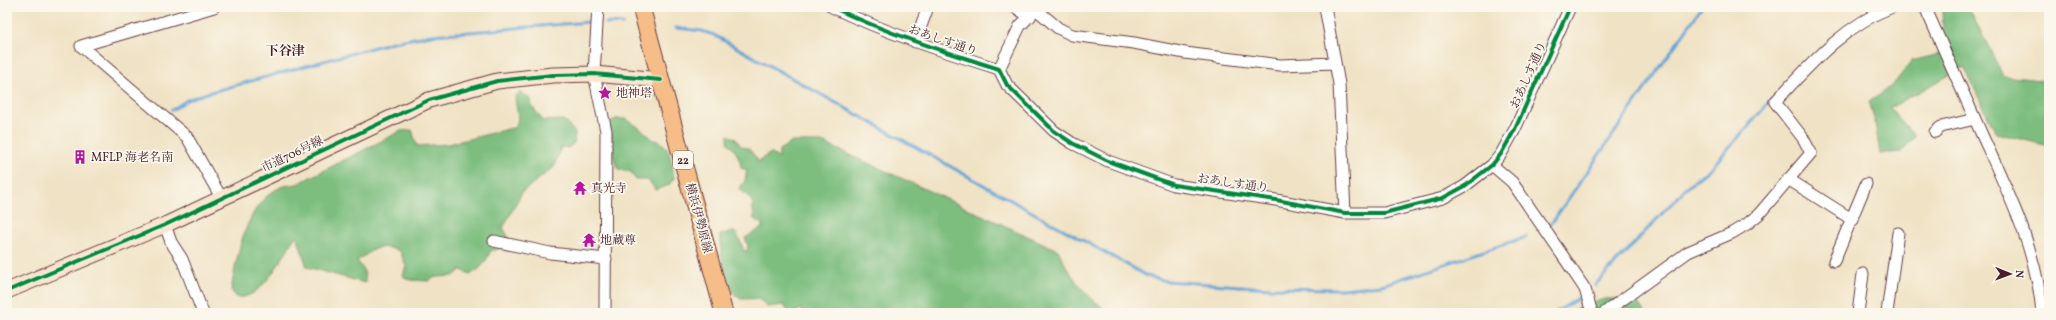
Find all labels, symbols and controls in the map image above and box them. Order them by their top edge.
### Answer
street label: おあしす通り [906,22,979,60]
street label: おあしす通り [1507,39,1551,112]
district label: 下谷津 [265,43,305,61]
place icon: 地神塔 [597,85,613,101]
place label: 地神塔 [616,86,652,102]
street label: 市道706号線 [259,133,326,177]
building icon: MFLP 海老名南 [72,149,88,165]
place label: MFLP 海老名南 [91,150,173,166]
road number: 22 [673,151,693,169]
street label: おあしす通り [1196,171,1270,197]
temple icon: 真光寺 [572,180,588,196]
place label: 真光寺 [591,181,627,197]
street label: 横浜伊勢原線 [681,181,715,255]
temple icon: 地蔵尊 [581,232,597,248]
place label: 地蔵尊 [600,233,636,249]
north arrow [1990,254,2030,294]
text: N [2011,270,2026,278]

